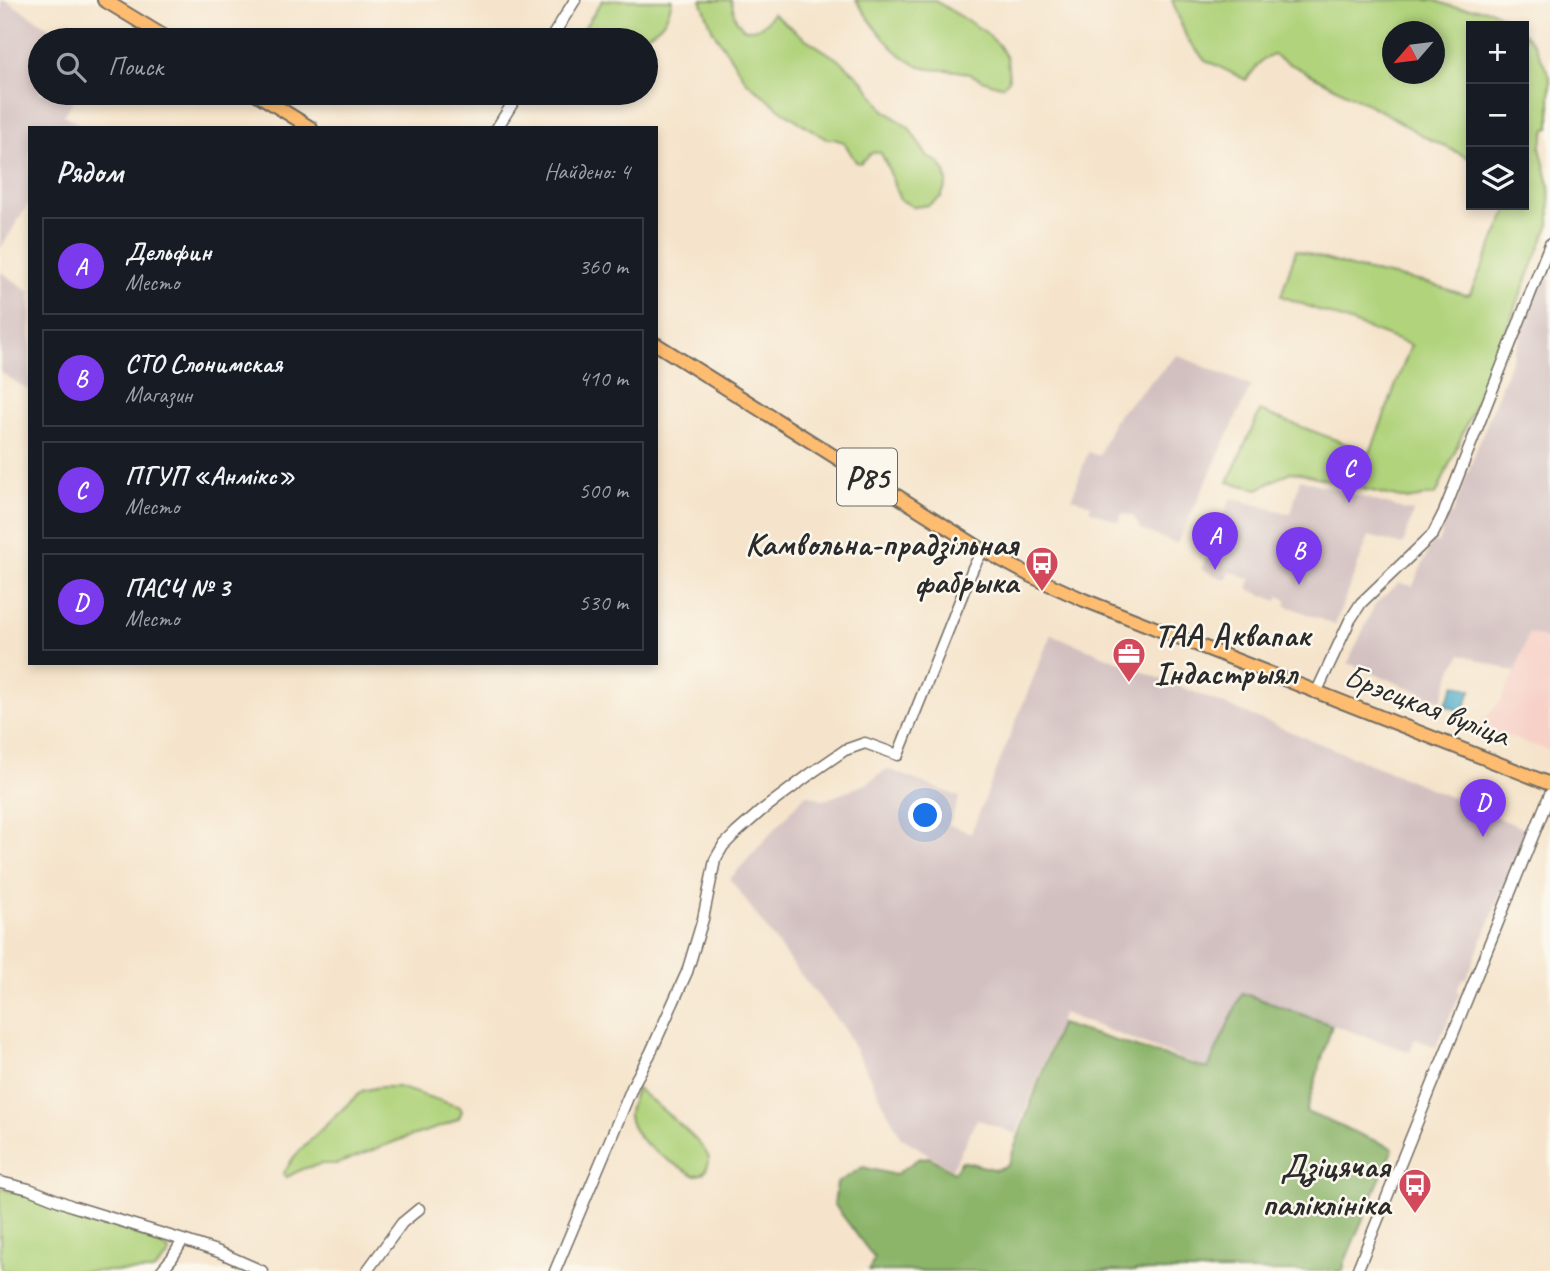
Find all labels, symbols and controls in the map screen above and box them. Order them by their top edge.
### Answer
north arrow [1382,21,1445,84]
map controls [1466,21,1529,210]
button: + [1466,21,1529,84]
search box [28,28,658,105]
icon: search [52,48,90,86]
text: Поиск [108,50,163,83]
button: − [1466,84,1529,147]
button: layers [1466,147,1529,210]
text: Рядом [56,153,123,191]
text: Найдено: 4 [544,157,630,186]
text: Дельфин [125,235,211,268]
text: A [75,252,87,281]
text: 360 m [579,252,628,281]
text: Место [125,268,179,297]
text: СТО Слонимская [125,347,282,380]
text: B [75,364,87,393]
text: 410 m [579,364,628,393]
text: Магазин [125,380,192,409]
pin: C [1326,445,1372,503]
road number: Р85 [837,448,897,505]
text: ПГУП «Анмікс» [125,459,295,492]
text: C [76,476,86,505]
text: 500 m [579,476,628,505]
text: Место [125,492,179,521]
pin: A [1192,512,1238,570]
place label: Камвольна-прадзільная фабрыка [745,523,1020,603]
pin: B [1276,527,1322,585]
bus stop icon: Камвольна-прадзільная фабрыка [1023,544,1061,593]
text: ПАСЧ № 3 [125,571,230,604]
text: D [74,588,88,617]
text: 530 m [579,588,628,617]
text: Место [125,604,179,633]
place label: ТАА Аквапак Індастрыял [1154,614,1313,694]
office icon: ТАА Аквапак Індастрыял [1110,635,1148,684]
street label: Брэсцкая вуліца [1338,654,1518,757]
pin: D [1460,779,1506,837]
your location [908,798,942,832]
place label: Дзіцячая паліклініка [1262,1145,1392,1225]
bus stop icon: Дзіцячая паліклініка [1396,1166,1434,1215]

